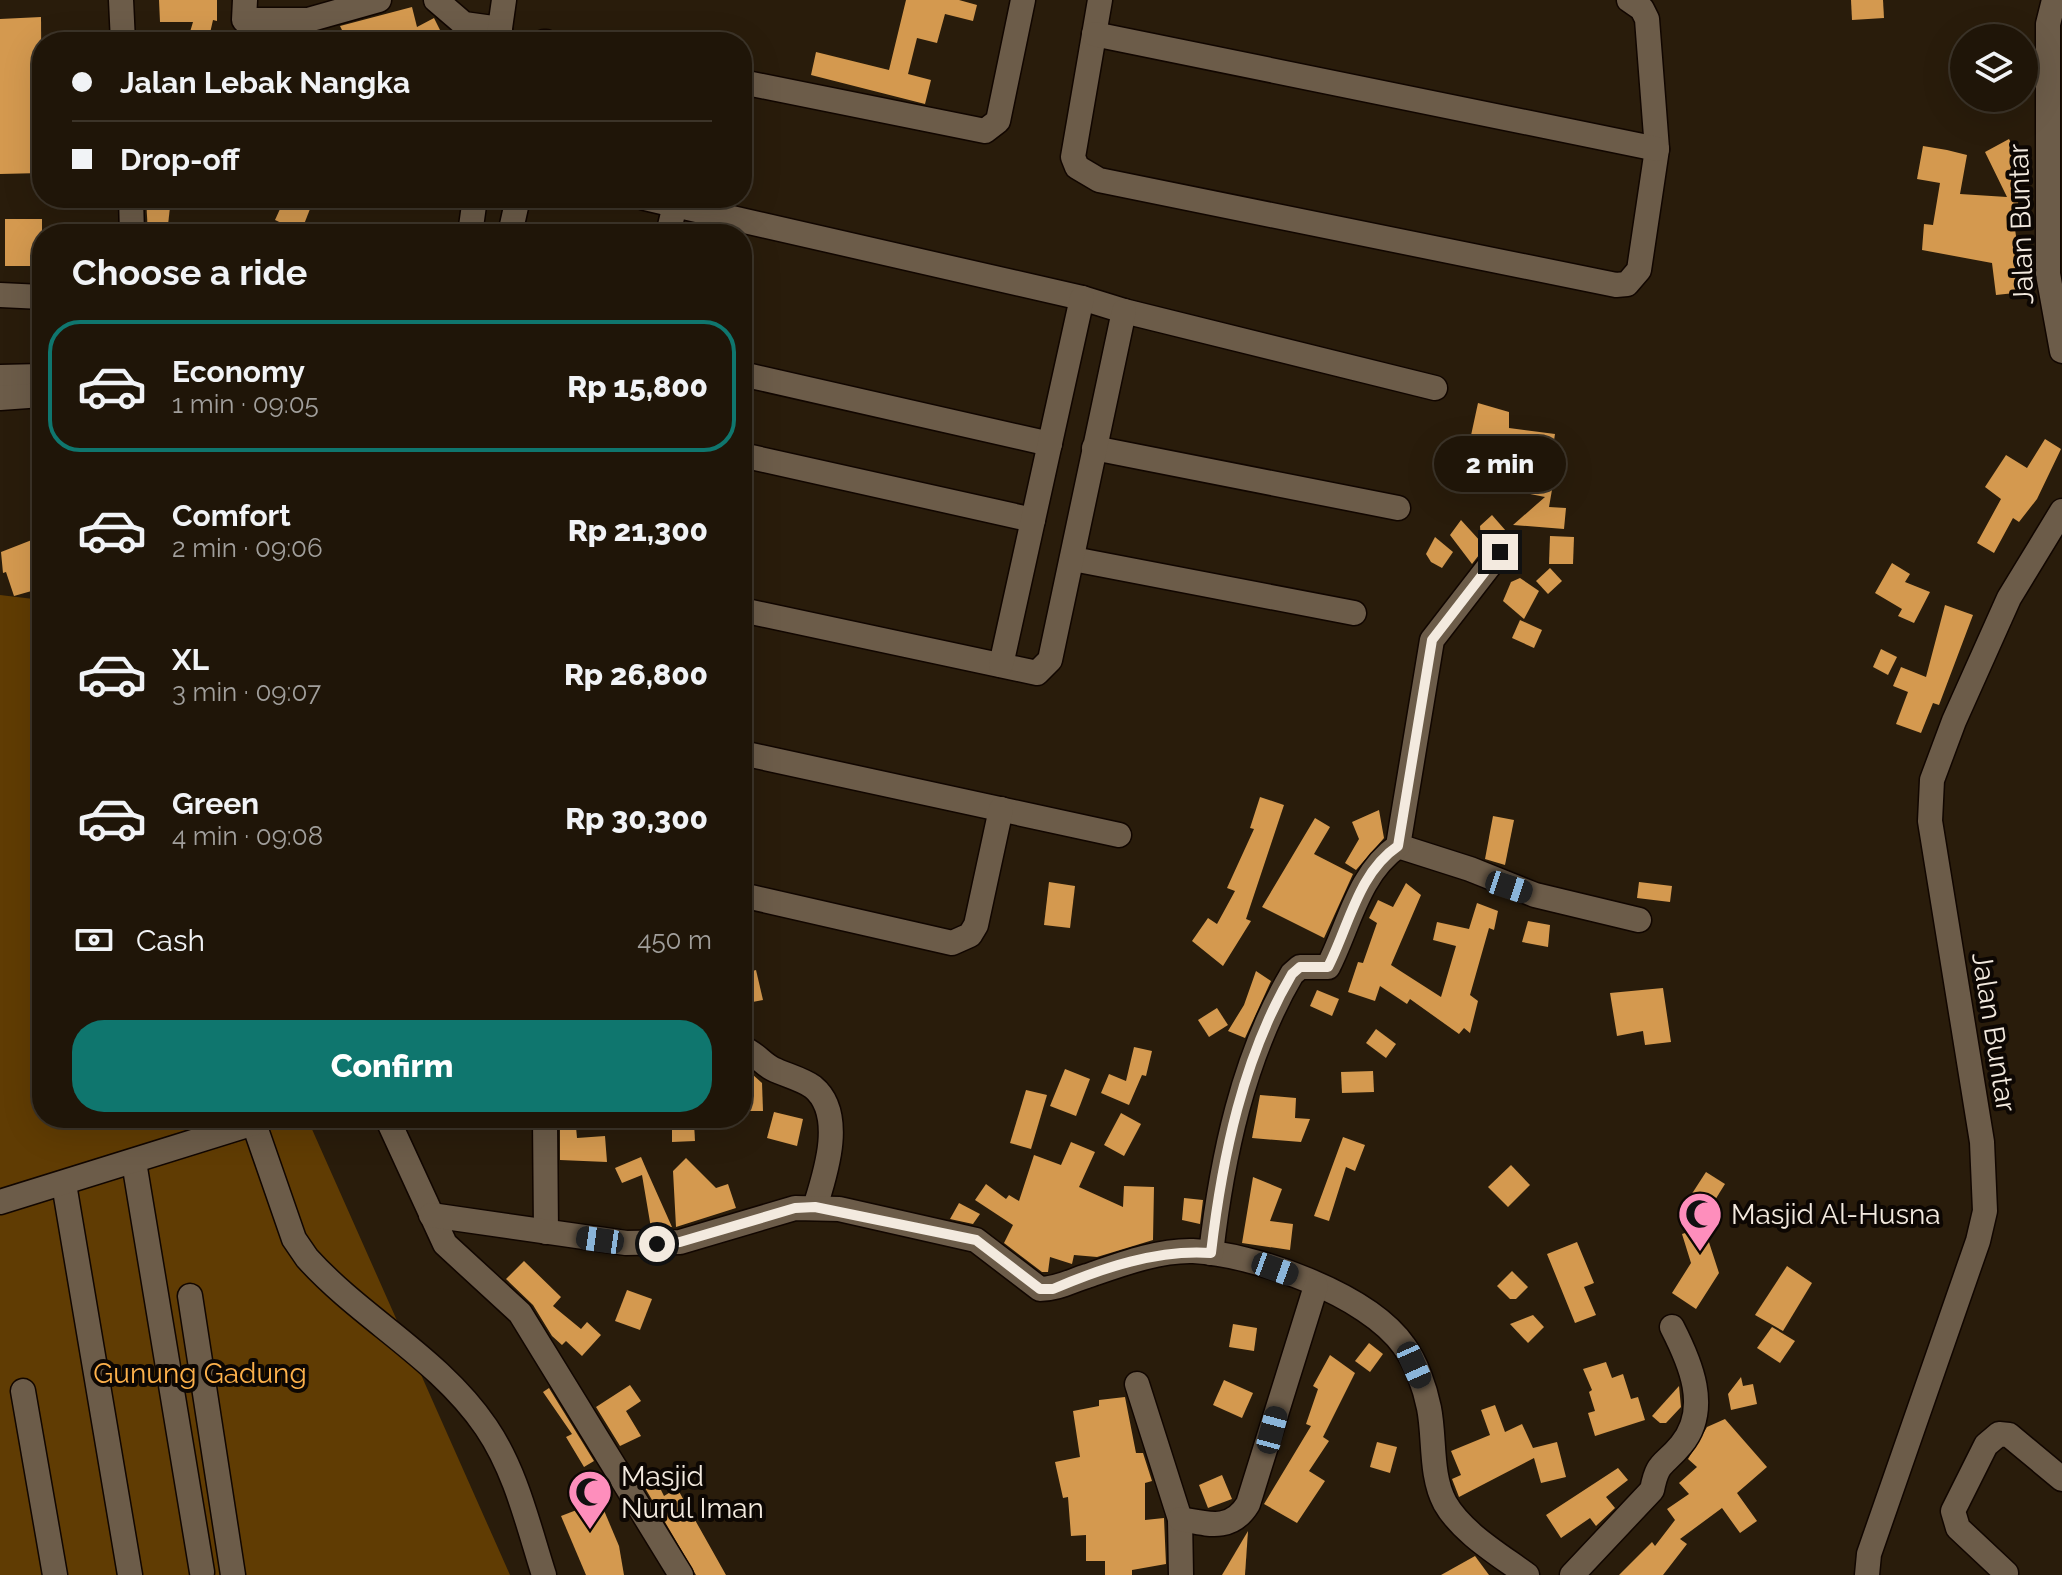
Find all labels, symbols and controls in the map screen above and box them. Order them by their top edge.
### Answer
map controls [1950,24,2038,112]
button: layers [1950,24,2038,112]
text: Jalan Lebak Nangka [120,65,410,100]
text: Drop-off [120,142,240,177]
street label: Jalan Buntar [2002,143,2040,305]
text: Choose a ride [72,251,307,293]
icon: car [76,350,148,422]
text: Economy [172,354,305,389]
text: Rp 15,800 [567,369,708,404]
text: 1 min · 09:05 [172,389,319,419]
callout: 2 min [1434,436,1566,492]
text: 2 min [1466,449,1534,479]
icon: car [76,494,148,566]
text: Comfort [172,498,291,533]
text: Rp 21,300 [568,513,708,548]
text: 2 min · 09:06 [172,533,323,563]
route end [1482,534,1518,570]
icon: car [76,638,148,710]
text: XL [172,642,209,677]
text: Rp 26,800 [564,657,708,692]
text: 3 min · 09:07 [172,677,321,707]
icon: car [76,782,148,854]
text: Green [172,786,259,821]
text: Rp 30,300 [565,801,708,836]
text: 4 min · 09:08 [172,821,323,851]
car [1482,868,1536,906]
icon: cash [72,918,116,962]
text: Cash [136,923,205,958]
text: 450 m [637,925,712,955]
street label: Jalan Buntar [1965,950,2023,1114]
button: Confirm [72,1020,712,1112]
mosque icon: Masjid Al-Husna [1676,1190,1724,1253]
place label: Masjid Al-Husna [1731,1198,1941,1231]
car [575,1225,625,1255]
route start [639,1226,675,1262]
car [1248,1250,1302,1288]
car [1393,1338,1435,1392]
park label: Gunung Gadung [93,1357,307,1390]
car [1254,1404,1290,1456]
place label: Masjid Nurul Iman [621,1460,764,1525]
mosque icon: Masjid Nurul Iman [566,1468,614,1531]

